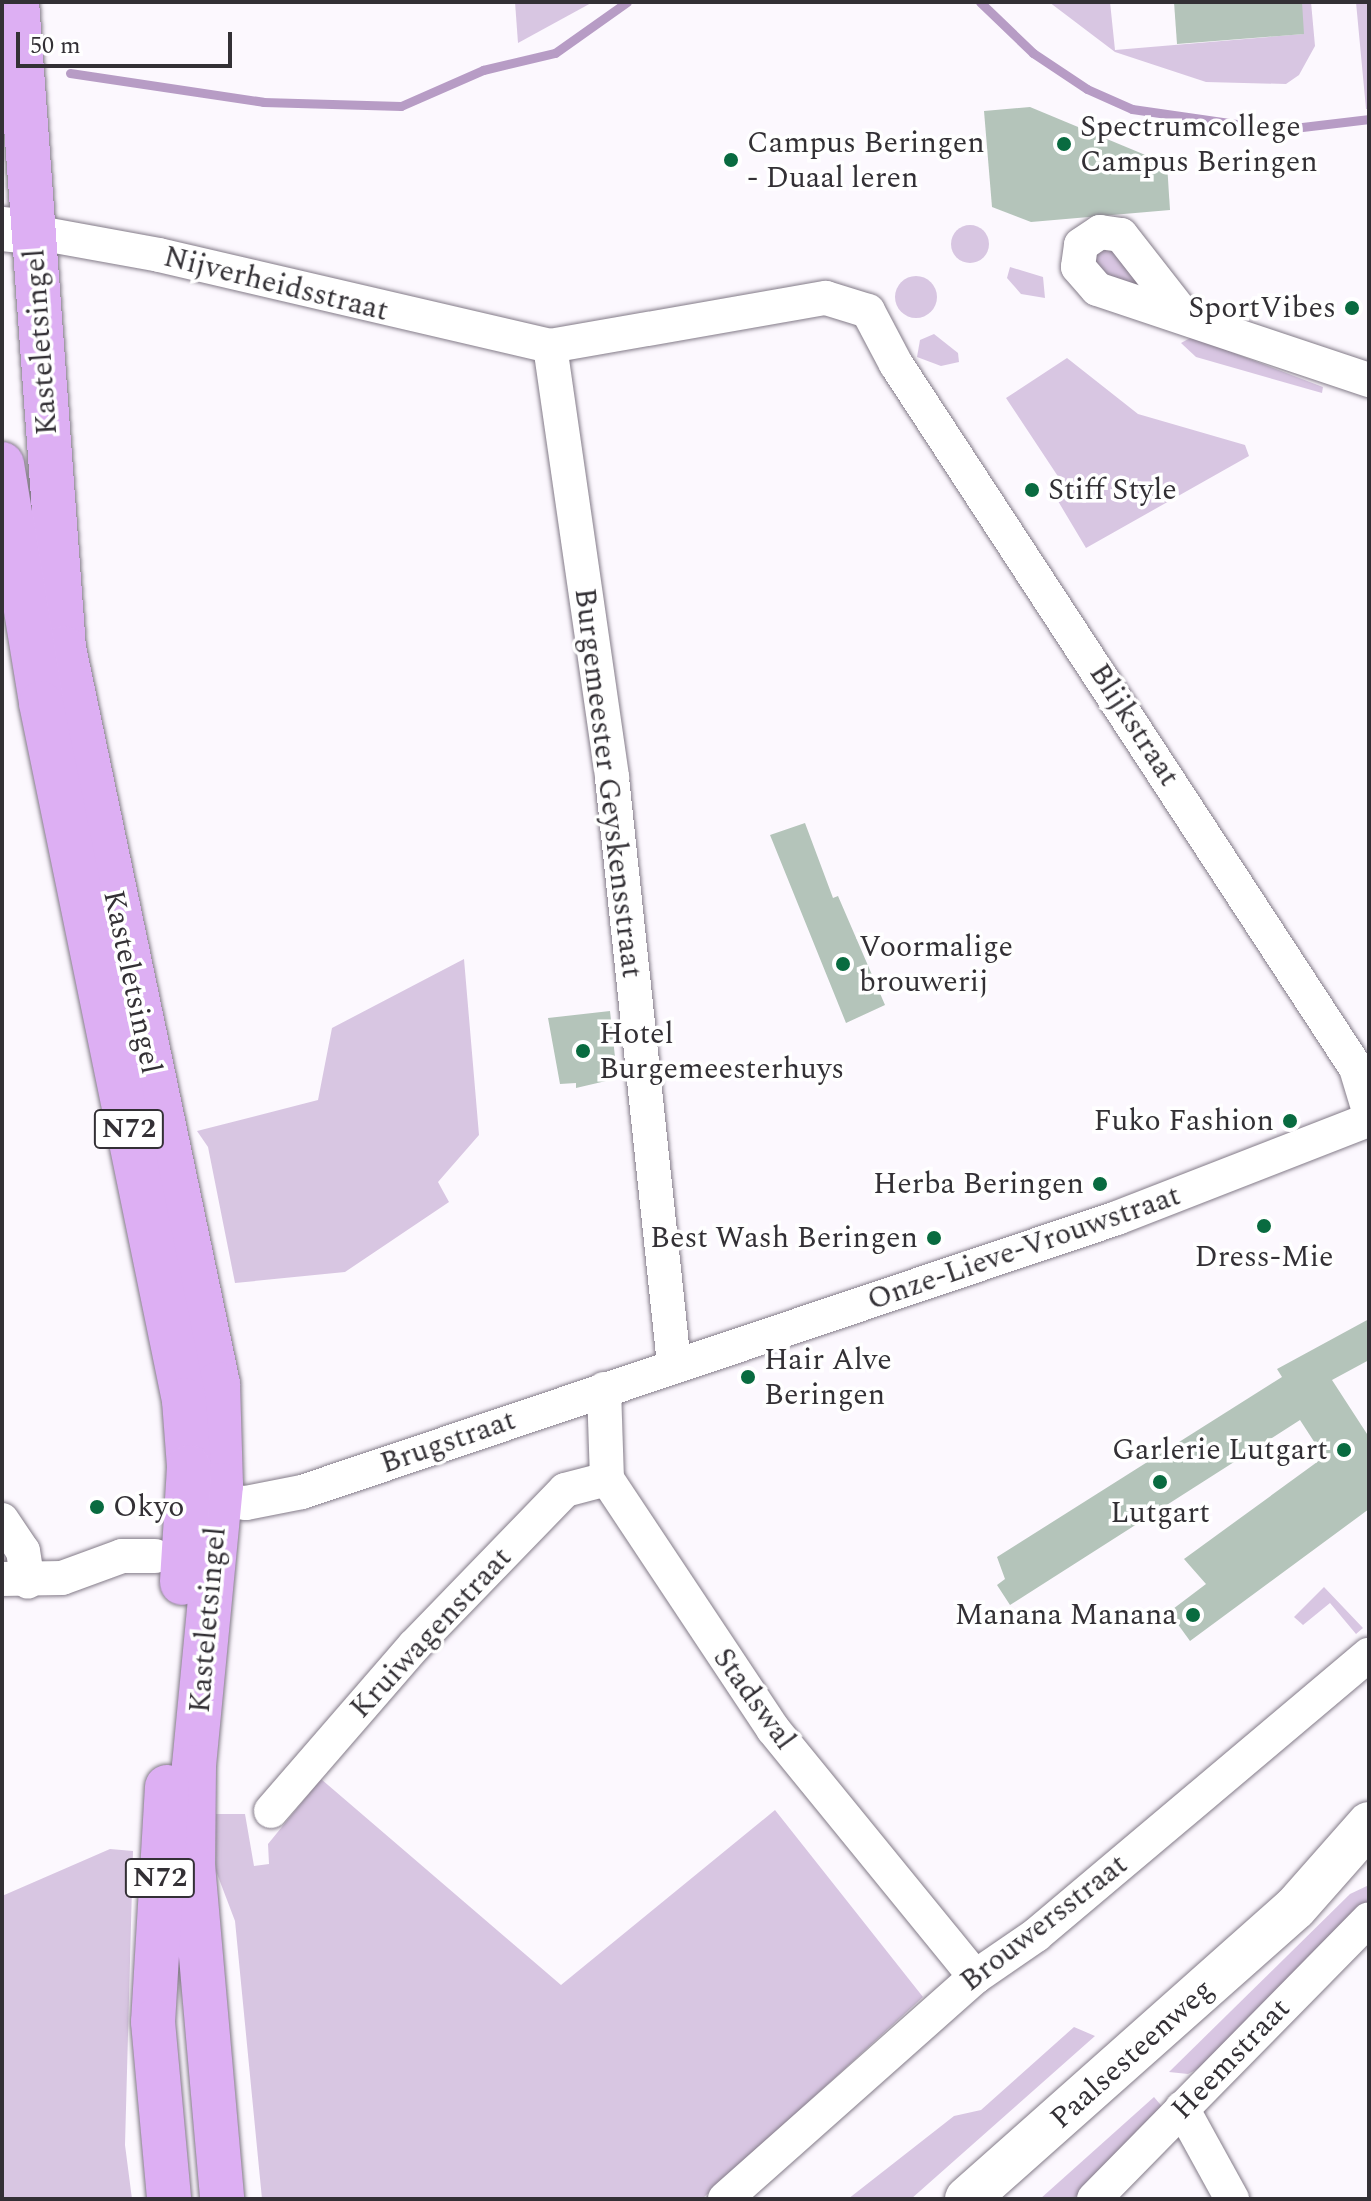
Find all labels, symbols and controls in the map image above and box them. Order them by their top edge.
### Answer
scale bar [20,16,236,66]
text: 50 m [30,28,81,64]
place label: Spectrumcollege Campus Beringen [1080,109,1318,180]
place label: Campus Beringen - Duaal leren [747,125,985,196]
marker: Spectrumcollege Campus Beringen [1055,135,1073,153]
marker: Campus Beringen - Duaal leren [722,151,740,169]
street label: Nijverheidsstraat [160,239,392,329]
street label: Kasteletsingel [17,248,65,436]
place label: SportVibes [1188,290,1336,326]
marker: SportVibes [1343,299,1361,317]
place label: Stiff Style [1048,472,1177,508]
marker: Stiff Style [1023,481,1041,499]
street label: Burgemeester Geyskensstraat [566,586,650,980]
street label: Blijkstraat [1081,657,1187,793]
street label: Kasteletsingel [95,887,169,1077]
place label: Voormalige brouwerij [859,929,1013,1000]
marker: Voormalige brouwerij [834,955,852,973]
place label: Hotel Burgemeesterhuys [599,1016,844,1086]
marker: Hotel Burgemeesterhuys [574,1042,592,1060]
place label: Fuko Fashion [1093,1103,1274,1139]
road number: N72 [93,1105,165,1153]
marker: Fuko Fashion [1281,1112,1299,1130]
place label: Herba Beringen [873,1166,1084,1202]
marker: Herba Beringen [1091,1175,1109,1193]
street label: Onze-Lieve-Vrouwstraat [863,1178,1185,1318]
marker: Dress-Mie [1255,1217,1273,1235]
place label: Best Wash Beringen [650,1220,918,1256]
marker: Best Wash Beringen [925,1229,943,1247]
place label: Dress-Mie [1194,1239,1334,1275]
place label: Hair Alve Beringen [764,1342,892,1412]
marker: Hair Alve Beringen [739,1368,757,1386]
street label: Brugstraat [376,1402,520,1482]
place label: Garlerie Lutgart [1112,1432,1328,1468]
marker: Garlerie Lutgart [1335,1441,1353,1459]
marker: Lutgart [1151,1473,1169,1491]
place label: Okyo [113,1489,185,1525]
place label: Lutgart [1110,1495,1210,1531]
marker: Okyo [88,1498,106,1516]
street label: Kasteletsingel [182,1526,234,1714]
street label: Kruiwagenstraat [343,1540,519,1726]
place label: Manana Manana [955,1597,1177,1633]
marker: Manana Manana [1184,1606,1202,1624]
street label: Stadswal [705,1641,803,1757]
street label: Brouwersstraat [953,1847,1135,1999]
road number: N72 [124,1854,196,1902]
street label: Paalsesteenweg [1043,1971,1221,2137]
street label: Heemstraat [1164,1991,1298,2127]

